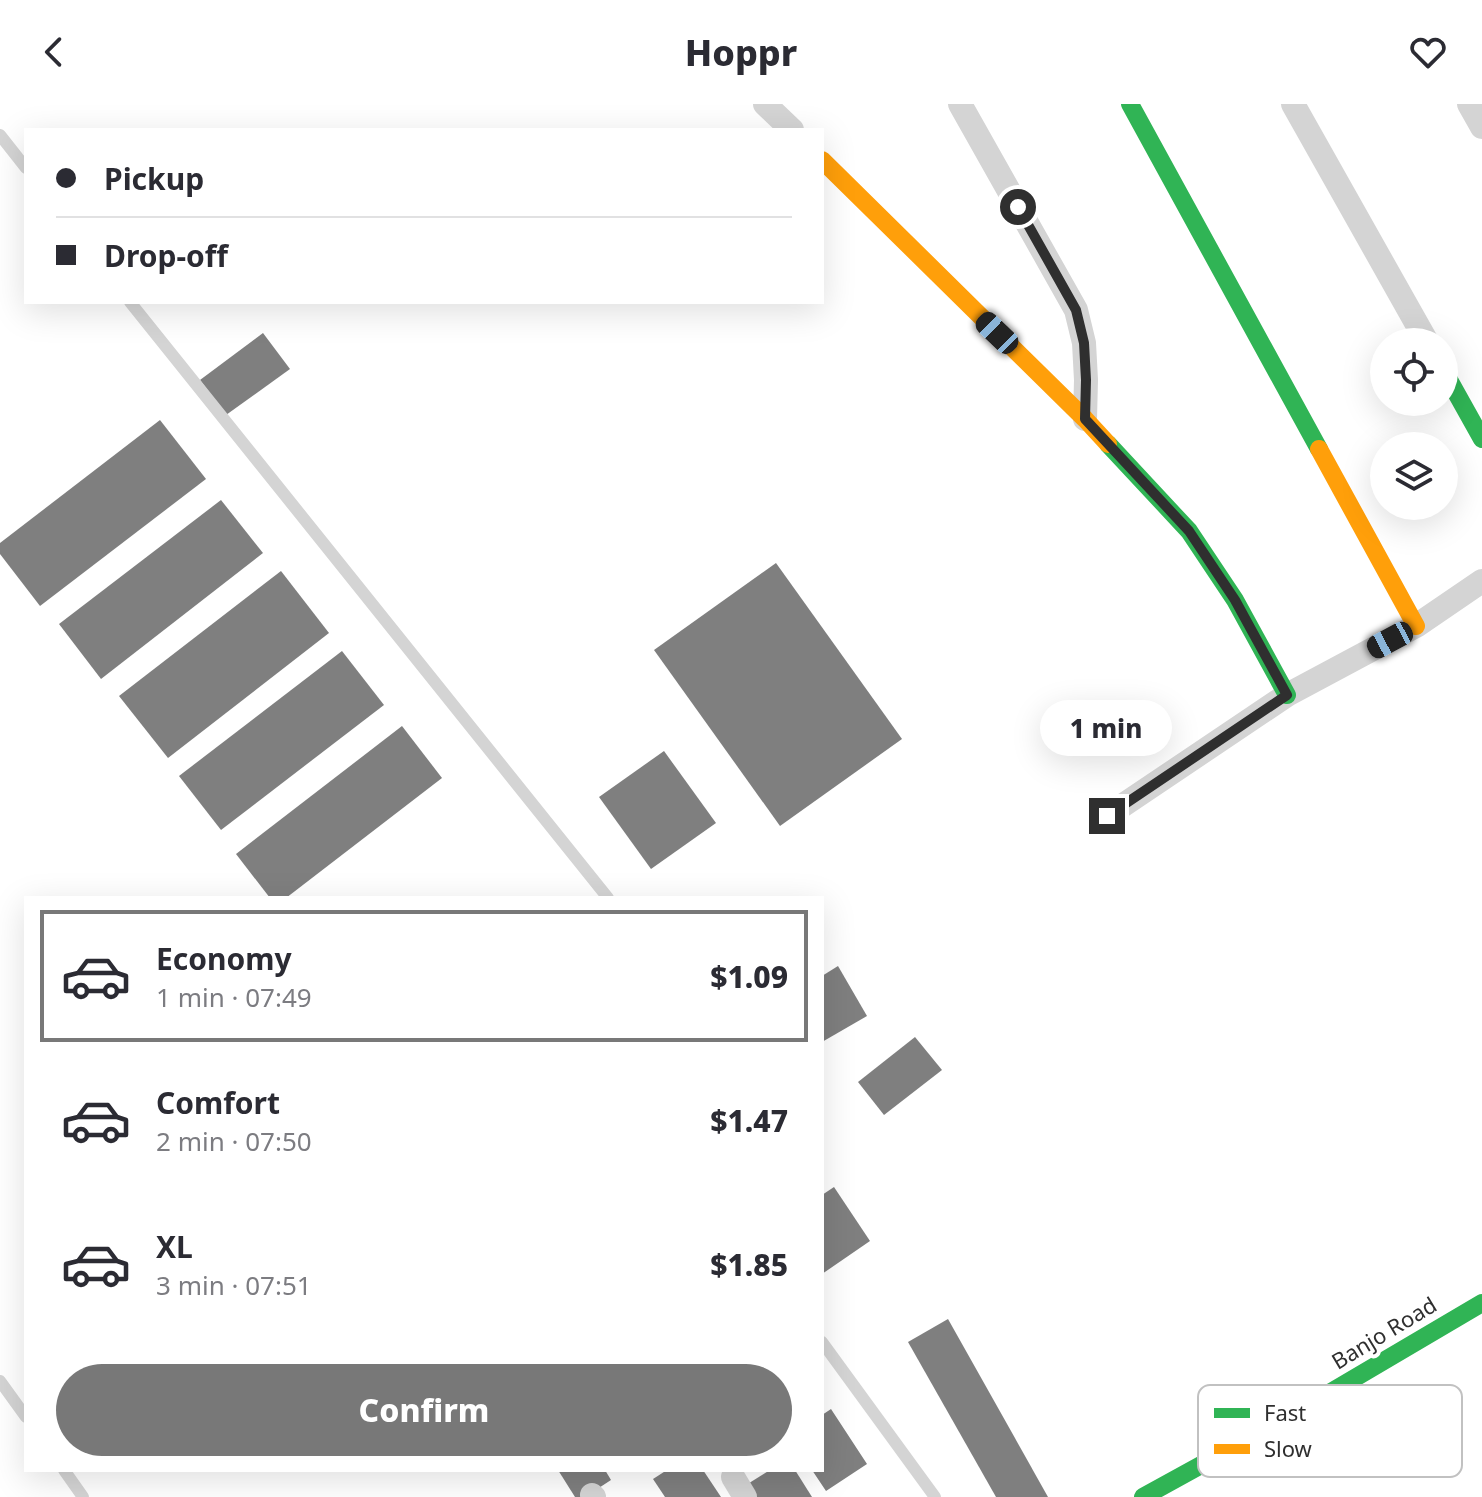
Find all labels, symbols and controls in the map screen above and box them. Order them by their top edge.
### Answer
text: Hoppr [685,28,797,77]
icon: back [32,30,76,74]
icon: heart [1406,30,1450,74]
text: Pickup [104,158,204,199]
route start [1000,189,1036,225]
text: Drop-off [104,235,228,276]
car [971,308,1023,358]
map controls [1370,328,1458,520]
button: locate [1370,328,1458,416]
button: layers [1370,432,1458,520]
car [1363,618,1417,662]
callout: 1 min [1041,700,1173,756]
text: 1 min [1070,710,1142,746]
route end [1089,798,1125,834]
text: Economy [156,938,292,979]
icon: car [60,940,132,1012]
text: $1.09 [710,956,788,997]
text: 1 min · 07:49 [156,979,312,1015]
text: Comfort [156,1082,280,1123]
icon: car [60,1084,132,1156]
text: $1.47 [710,1100,788,1141]
text: 2 min · 07:50 [156,1123,312,1159]
text: XL [156,1226,193,1267]
icon: car [60,1228,132,1300]
text: $1.85 [710,1244,788,1285]
text: 3 min · 07:51 [156,1267,312,1303]
street label: Banjo Road [1325,1289,1442,1375]
button: Confirm [56,1364,792,1456]
legend [1198,1385,1462,1477]
text: Fast [1264,1397,1306,1427]
text: Slow [1264,1433,1313,1463]

